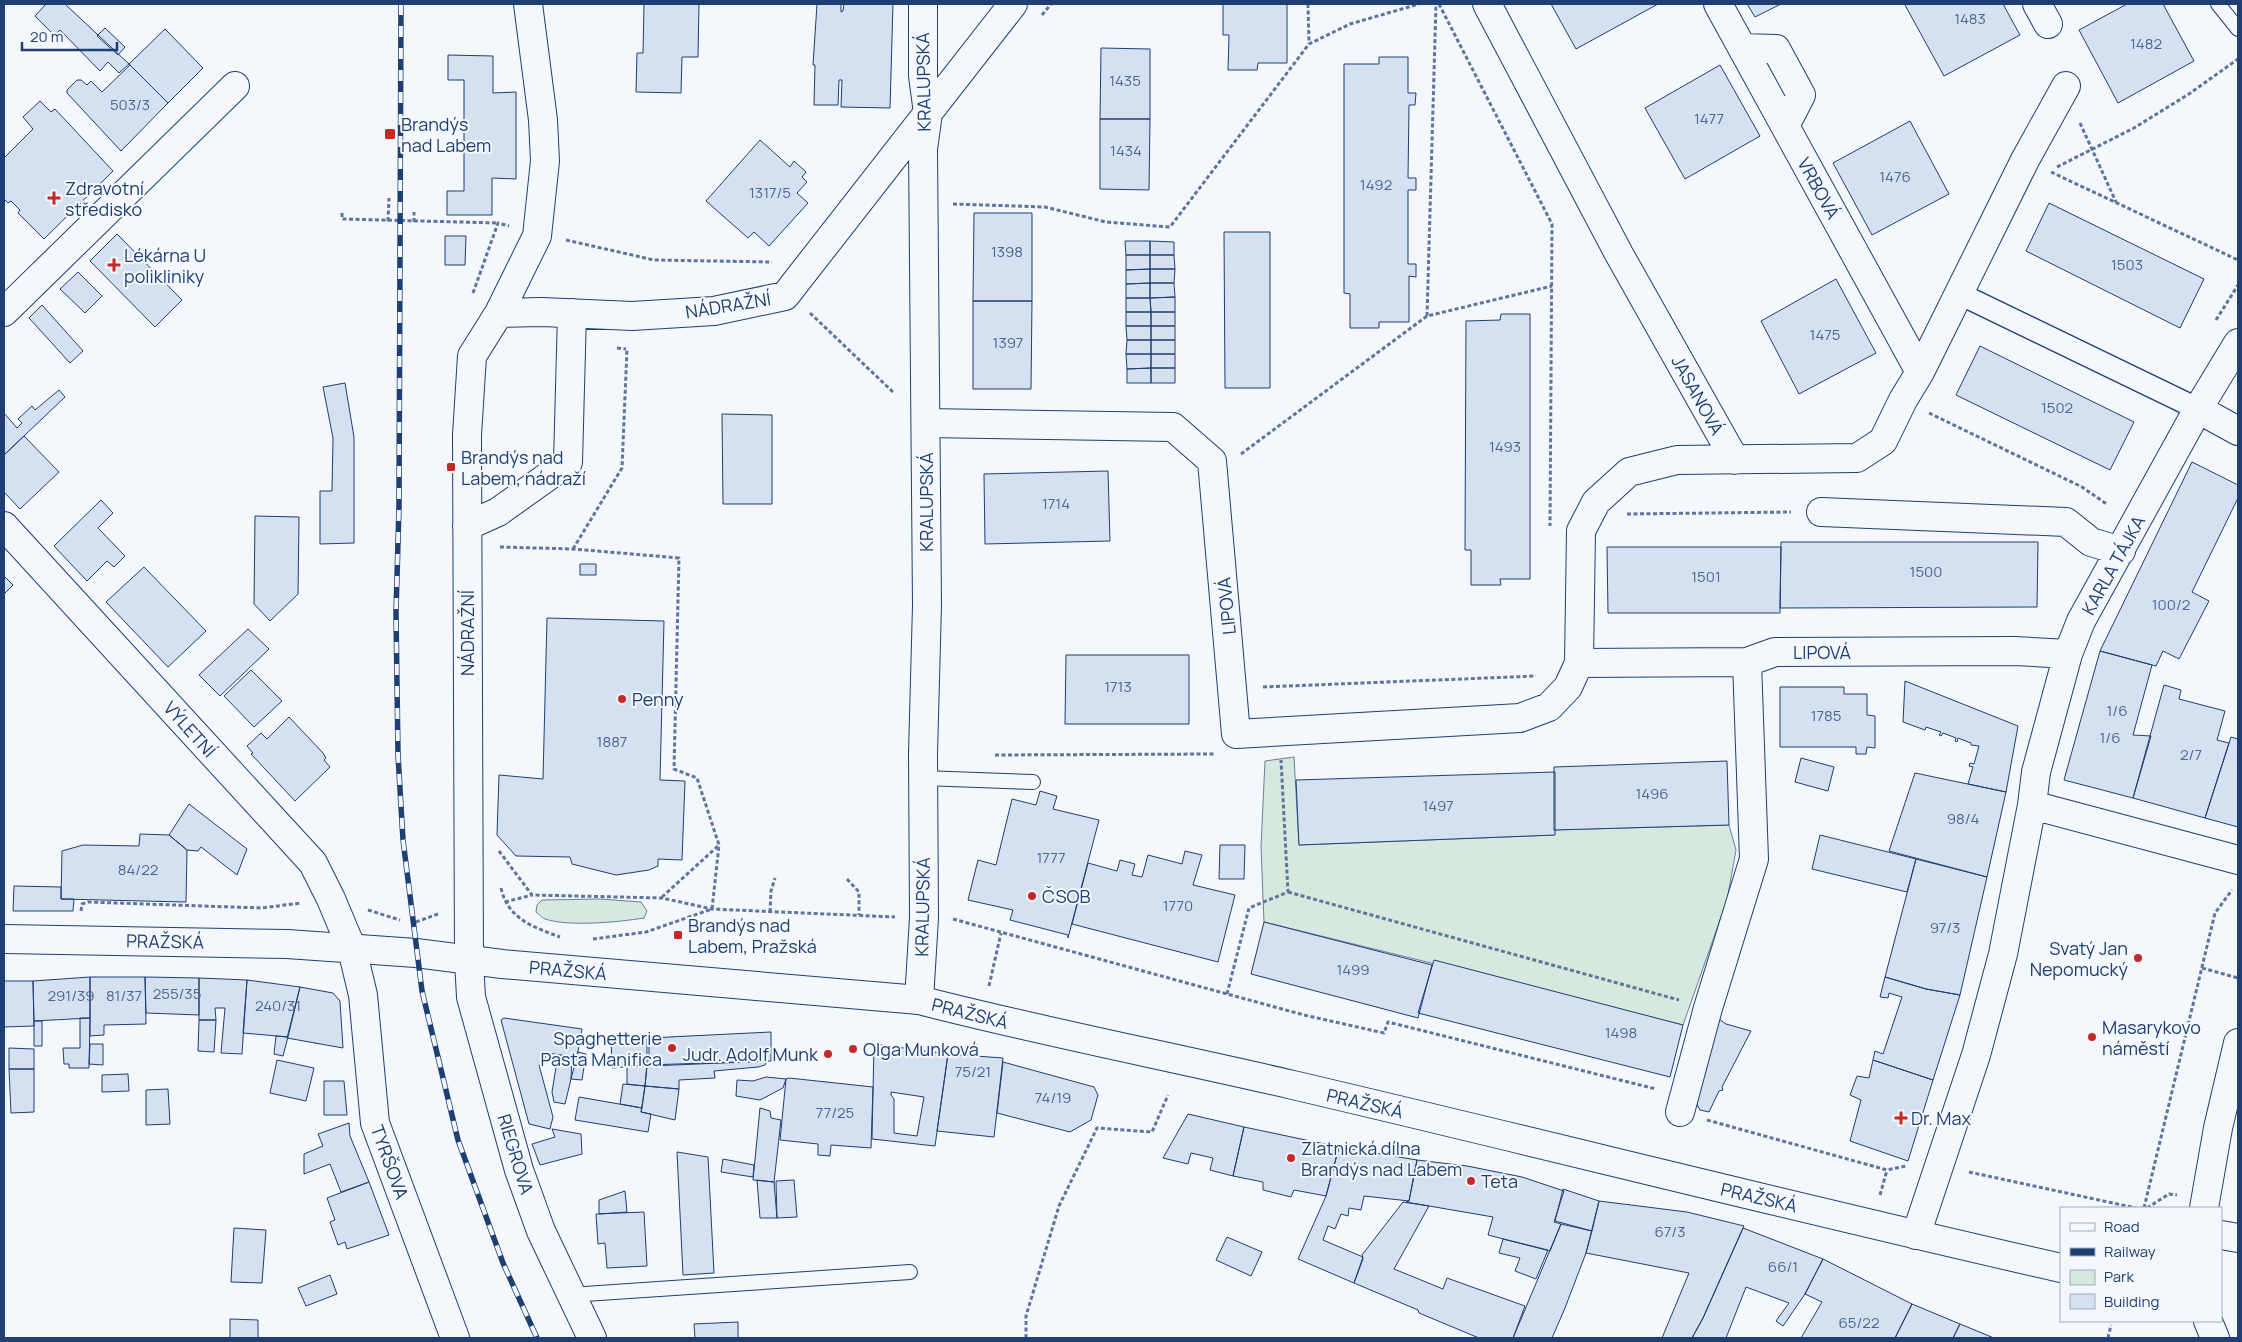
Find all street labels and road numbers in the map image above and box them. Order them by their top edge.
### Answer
street label: KRALUPSKÁ [910,32,936,132]
street label: VRBOVÁ [1792,153,1846,224]
street label: NÁDRAŽNÍ [684,286,772,324]
street label: JASANOVÁ [1666,351,1730,440]
street label: KRALUPSKÁ [914,452,938,552]
street label: KARLA TÁJKA [2076,511,2150,619]
street label: LIPOVÁ [1211,575,1241,636]
street label: NÁDRAŽNÍ [455,590,479,676]
street label: LIPOVÁ [1793,640,1851,664]
street label: VÝLETNÍ [158,696,222,762]
street label: KRALUPSKÁ [909,857,935,957]
street label: PRAŽSKÁ [126,928,205,954]
street label: PRAŽSKÁ [528,955,608,985]
street label: PRAŽSKÁ [929,992,1011,1034]
street label: PRAŽSKÁ [1324,1083,1406,1124]
street label: RIEGROVA [492,1111,540,1198]
street label: TYRŠOVA [366,1122,415,1203]
street label: PRAŽSKÁ [1718,1177,1800,1218]

